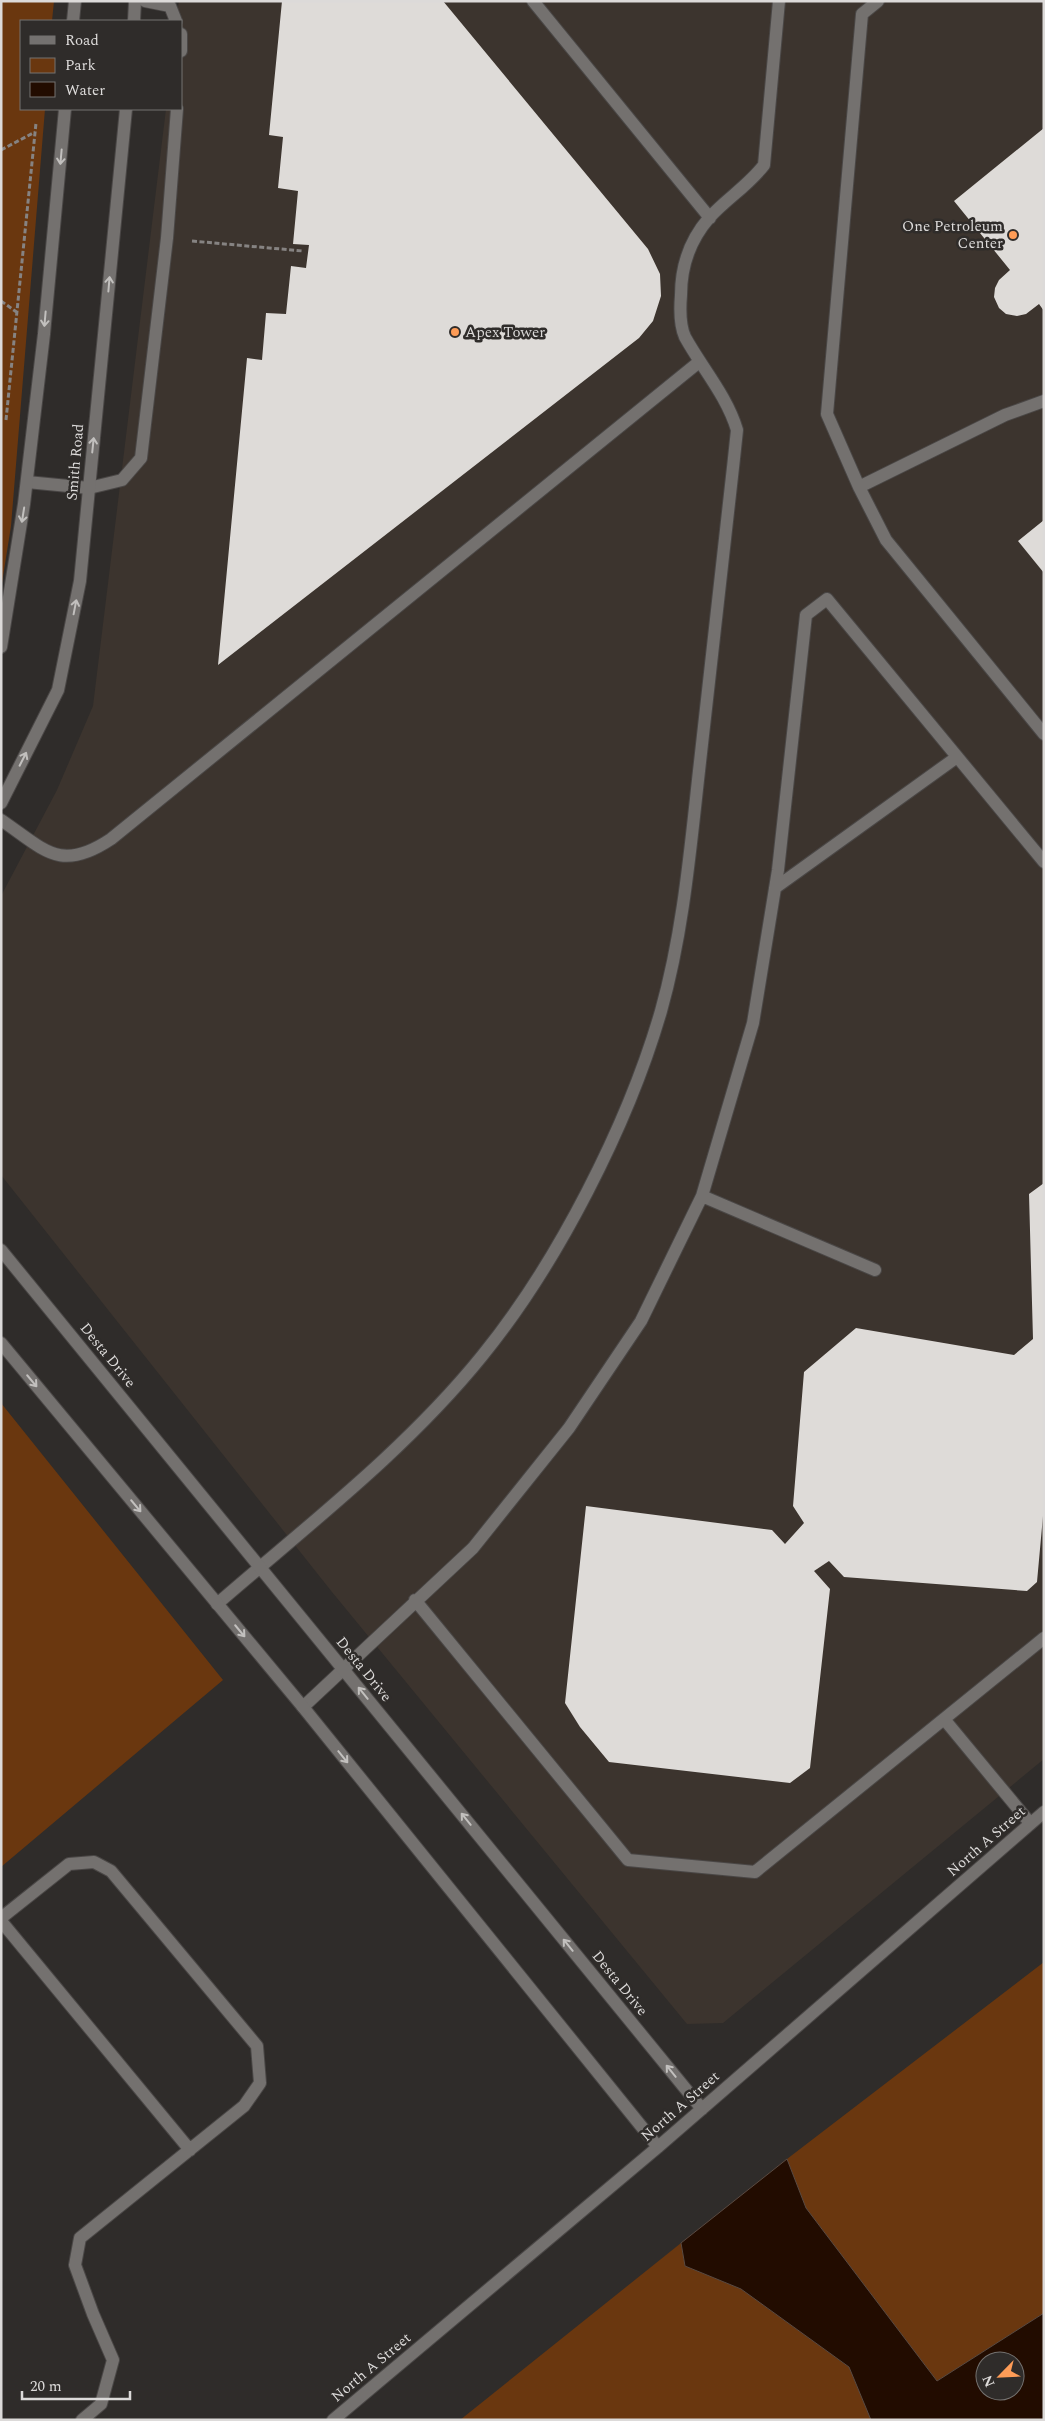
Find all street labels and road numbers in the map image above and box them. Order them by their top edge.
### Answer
street label: Smith Road [61,423,90,501]
street label: Desta Drive [74,1318,141,1393]
street label: Desta Drive [330,1632,397,1707]
street label: North A Street [942,1800,1031,1882]
street label: Desta Drive [586,1946,653,2021]
street label: North A Street [636,2065,725,2147]
street label: North A Street [326,2327,416,2408]

